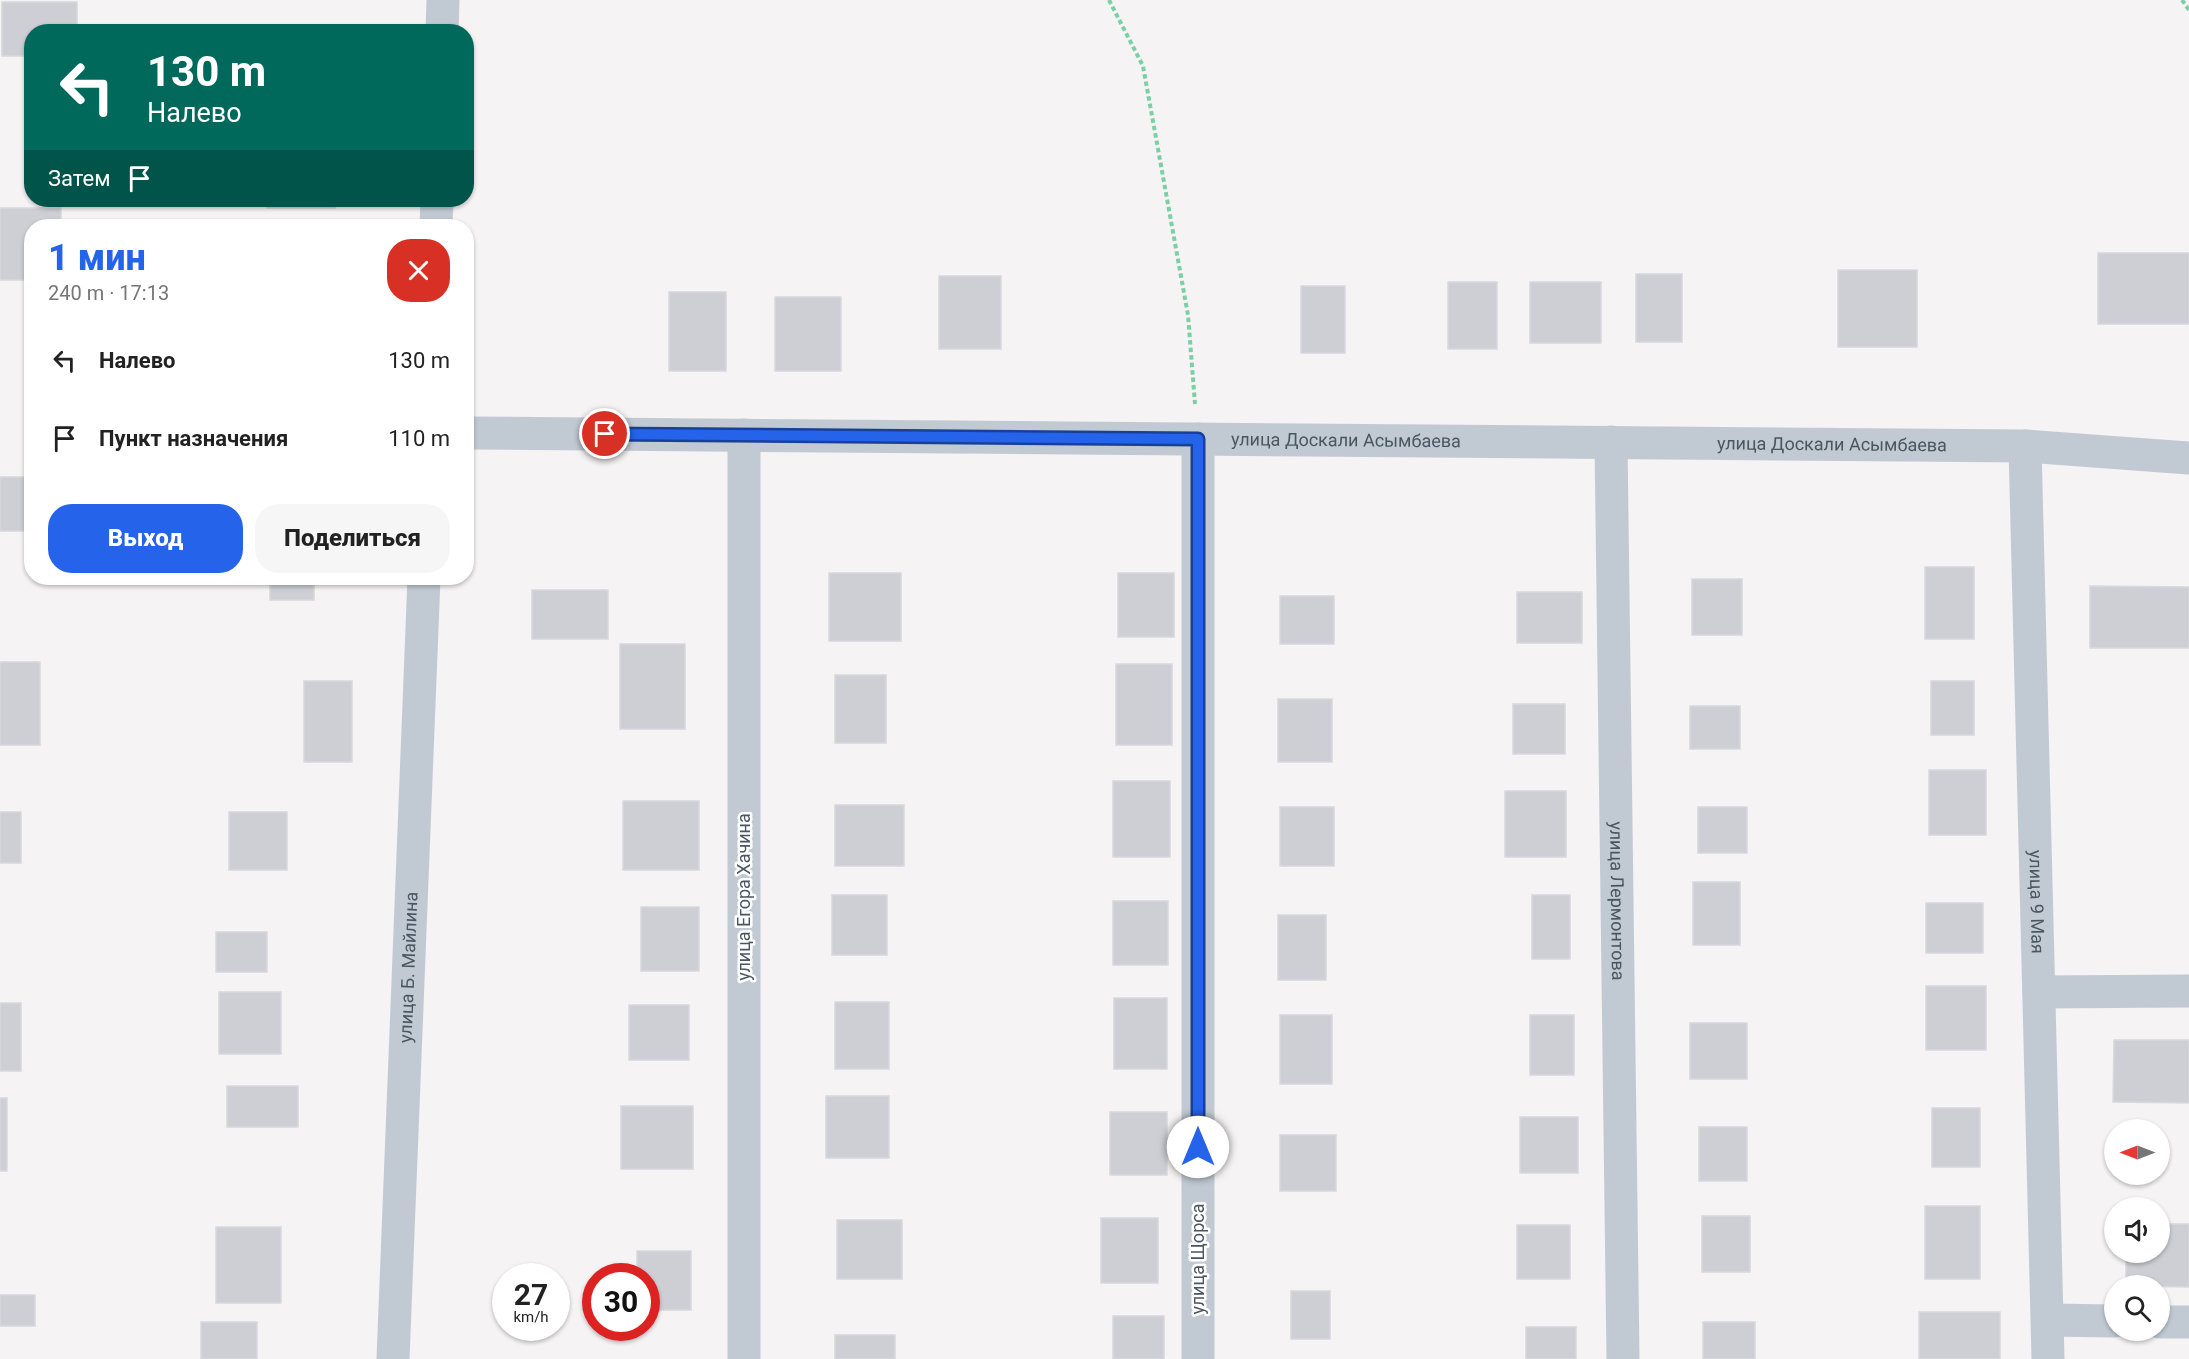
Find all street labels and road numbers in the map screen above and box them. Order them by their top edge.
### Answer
street label: улица Доскали Асымбаева [1231,428,1461,451]
street label: улица Доскали Асымбаева [1717,432,1947,455]
street label: улица Егора Хачина [733,813,754,981]
street label: улица Лермонтова [1606,821,1629,981]
street label: улица 9 Мая [2025,850,2049,954]
street label: улица Б. Майлина [395,891,422,1043]
street label: улица Щорса [1187,1204,1208,1314]

